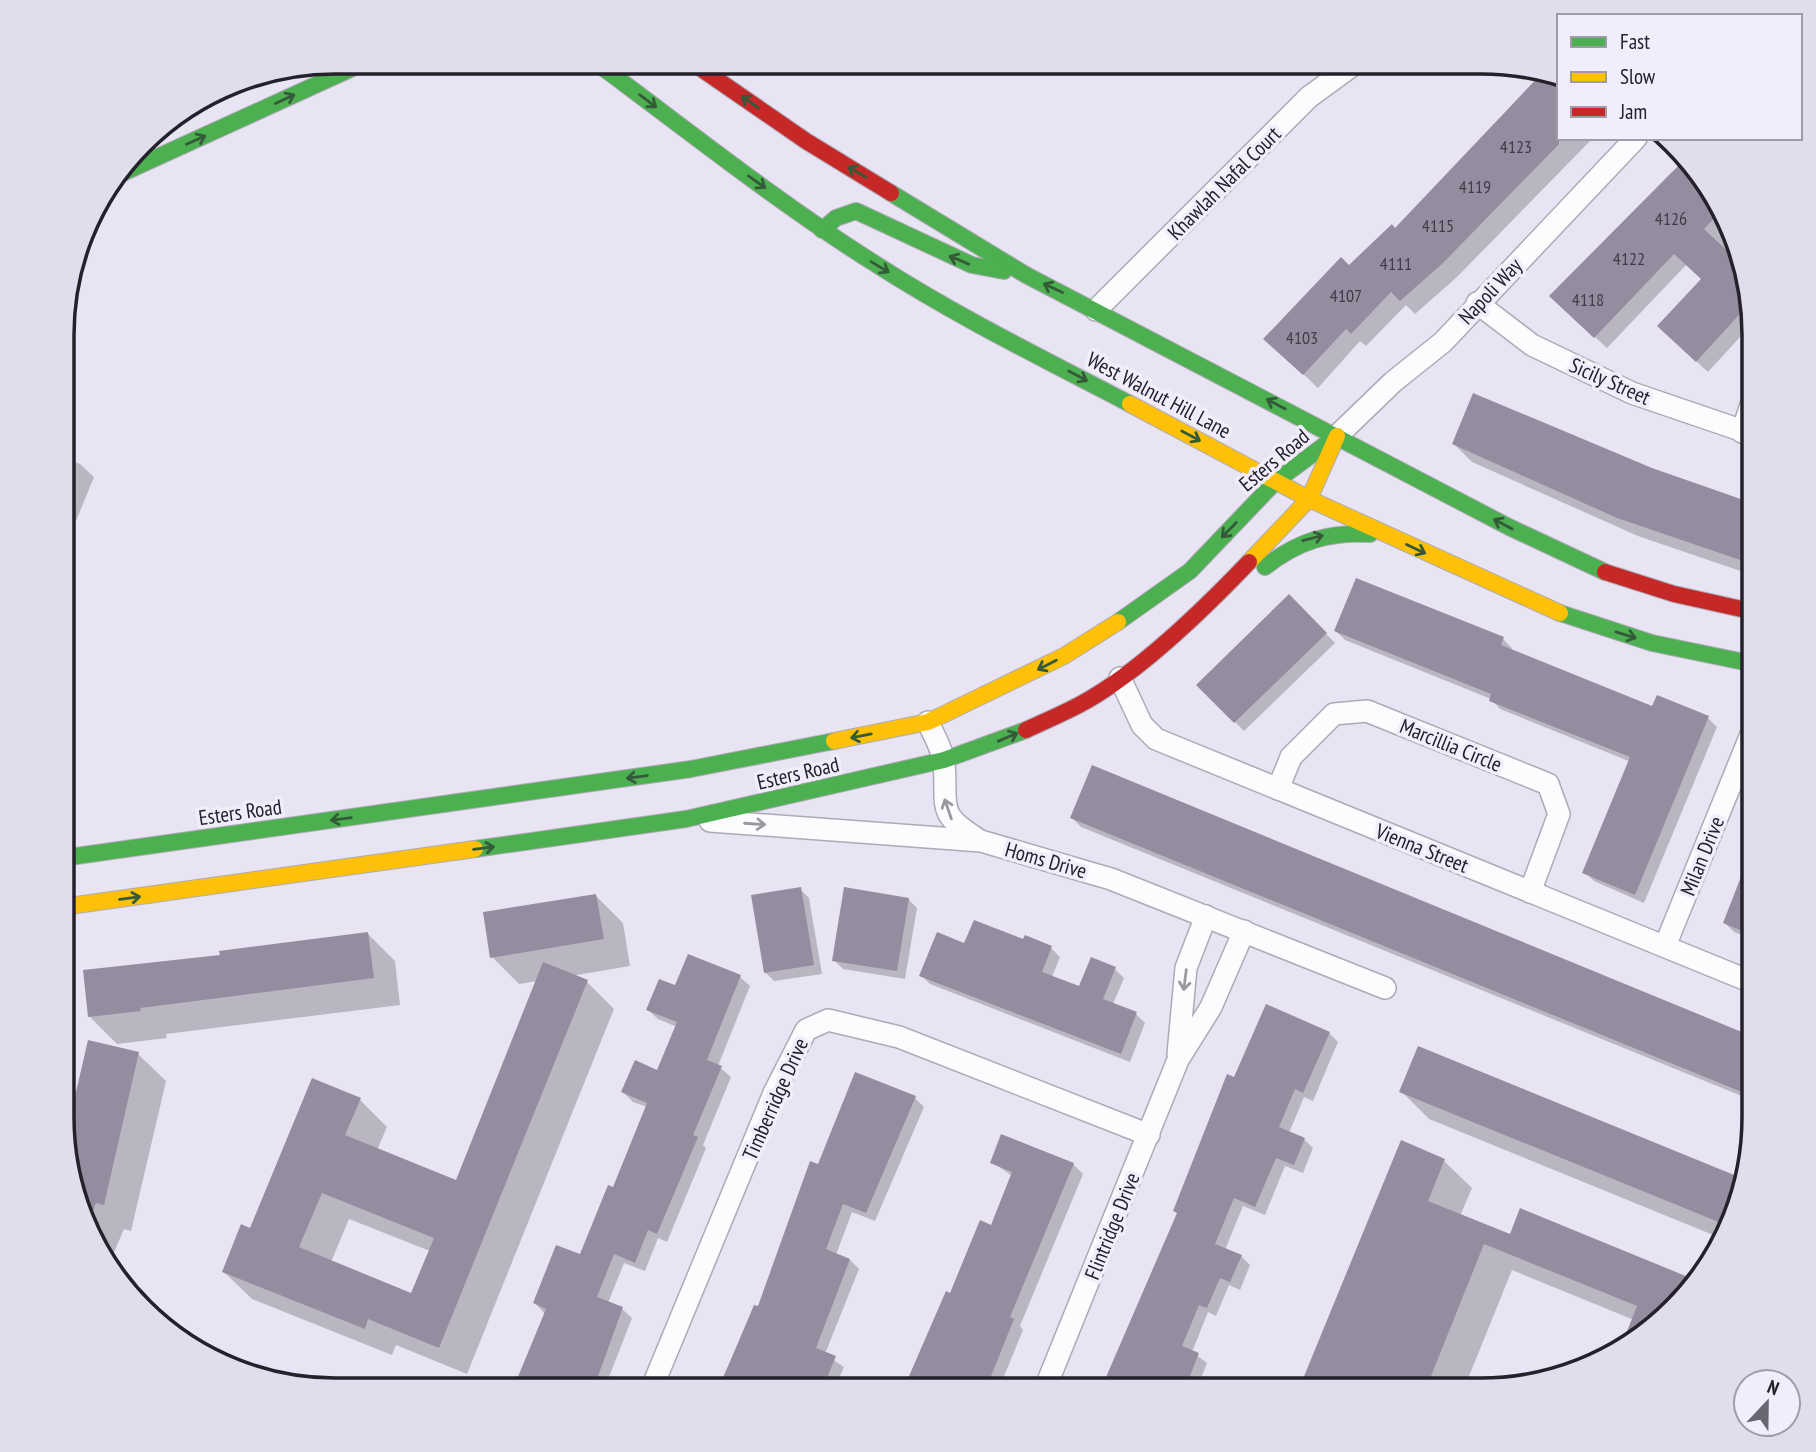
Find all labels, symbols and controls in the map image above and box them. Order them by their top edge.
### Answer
legend [1557,14,1802,140]
text: Fast [1620,28,1650,55]
text: Slow [1620,63,1656,90]
one-way arrow [274,92,295,106]
one-way arrow [638,94,657,109]
one-way arrow [741,95,760,109]
text: Jam [1619,98,1647,125]
street label: Khawlah Nafal Court [1162,120,1287,245]
one-way arrow [185,133,207,146]
house number: 4123 [1500,135,1532,158]
one-way arrow [848,165,868,179]
one-way arrow [747,174,765,189]
house number: 4119 [1459,175,1491,198]
house number: 4126 [1655,207,1687,230]
house number: 4115 [1422,214,1454,237]
house number: 4122 [1613,247,1645,270]
house number: 4111 [1380,252,1412,275]
street label: Napoli Way [1452,252,1528,330]
one-way arrow [949,253,971,266]
one-way arrow [869,260,889,274]
one-way arrow [1043,281,1064,295]
house number: 4107 [1330,284,1362,307]
house number: 4118 [1572,288,1604,311]
house number: 4103 [1286,326,1318,349]
street label: West Walnut Hill Lane [1082,346,1236,444]
street label: Sicily Street [1565,351,1655,411]
one-way arrow [1067,370,1088,384]
one-way arrow [1267,397,1287,411]
street label: Esters Road [1233,423,1315,497]
one-way arrow [1180,429,1201,443]
one-way arrow [1493,517,1514,530]
one-way arrow [1220,521,1237,538]
one-way arrow [1302,530,1324,543]
one-way arrow [1404,543,1426,556]
one-way arrow [1614,630,1636,643]
one-way arrow [1038,658,1058,672]
street label: Marcillia Circle [1396,712,1506,778]
one-way arrow [850,730,873,743]
one-way arrow [997,730,1019,743]
street label: Esters Road [754,750,842,796]
one-way arrow [627,771,649,784]
street label: Esters Road [197,793,283,831]
one-way arrow [941,798,953,820]
street label: Milan Drive [1674,812,1730,900]
one-way arrow [331,813,353,826]
street label: Vienna Street [1371,817,1473,879]
one-way arrow [743,818,765,831]
street label: Homs Drive [1002,835,1090,885]
one-way arrow [473,841,495,854]
one-way arrow [118,891,141,904]
one-way arrow [1178,969,1191,991]
street label: Timberridge Drive [736,1034,814,1164]
street label: Flintridge Drive [1078,1169,1146,1283]
north arrow [1732,1368,1802,1438]
text: N [1764,1374,1783,1400]

